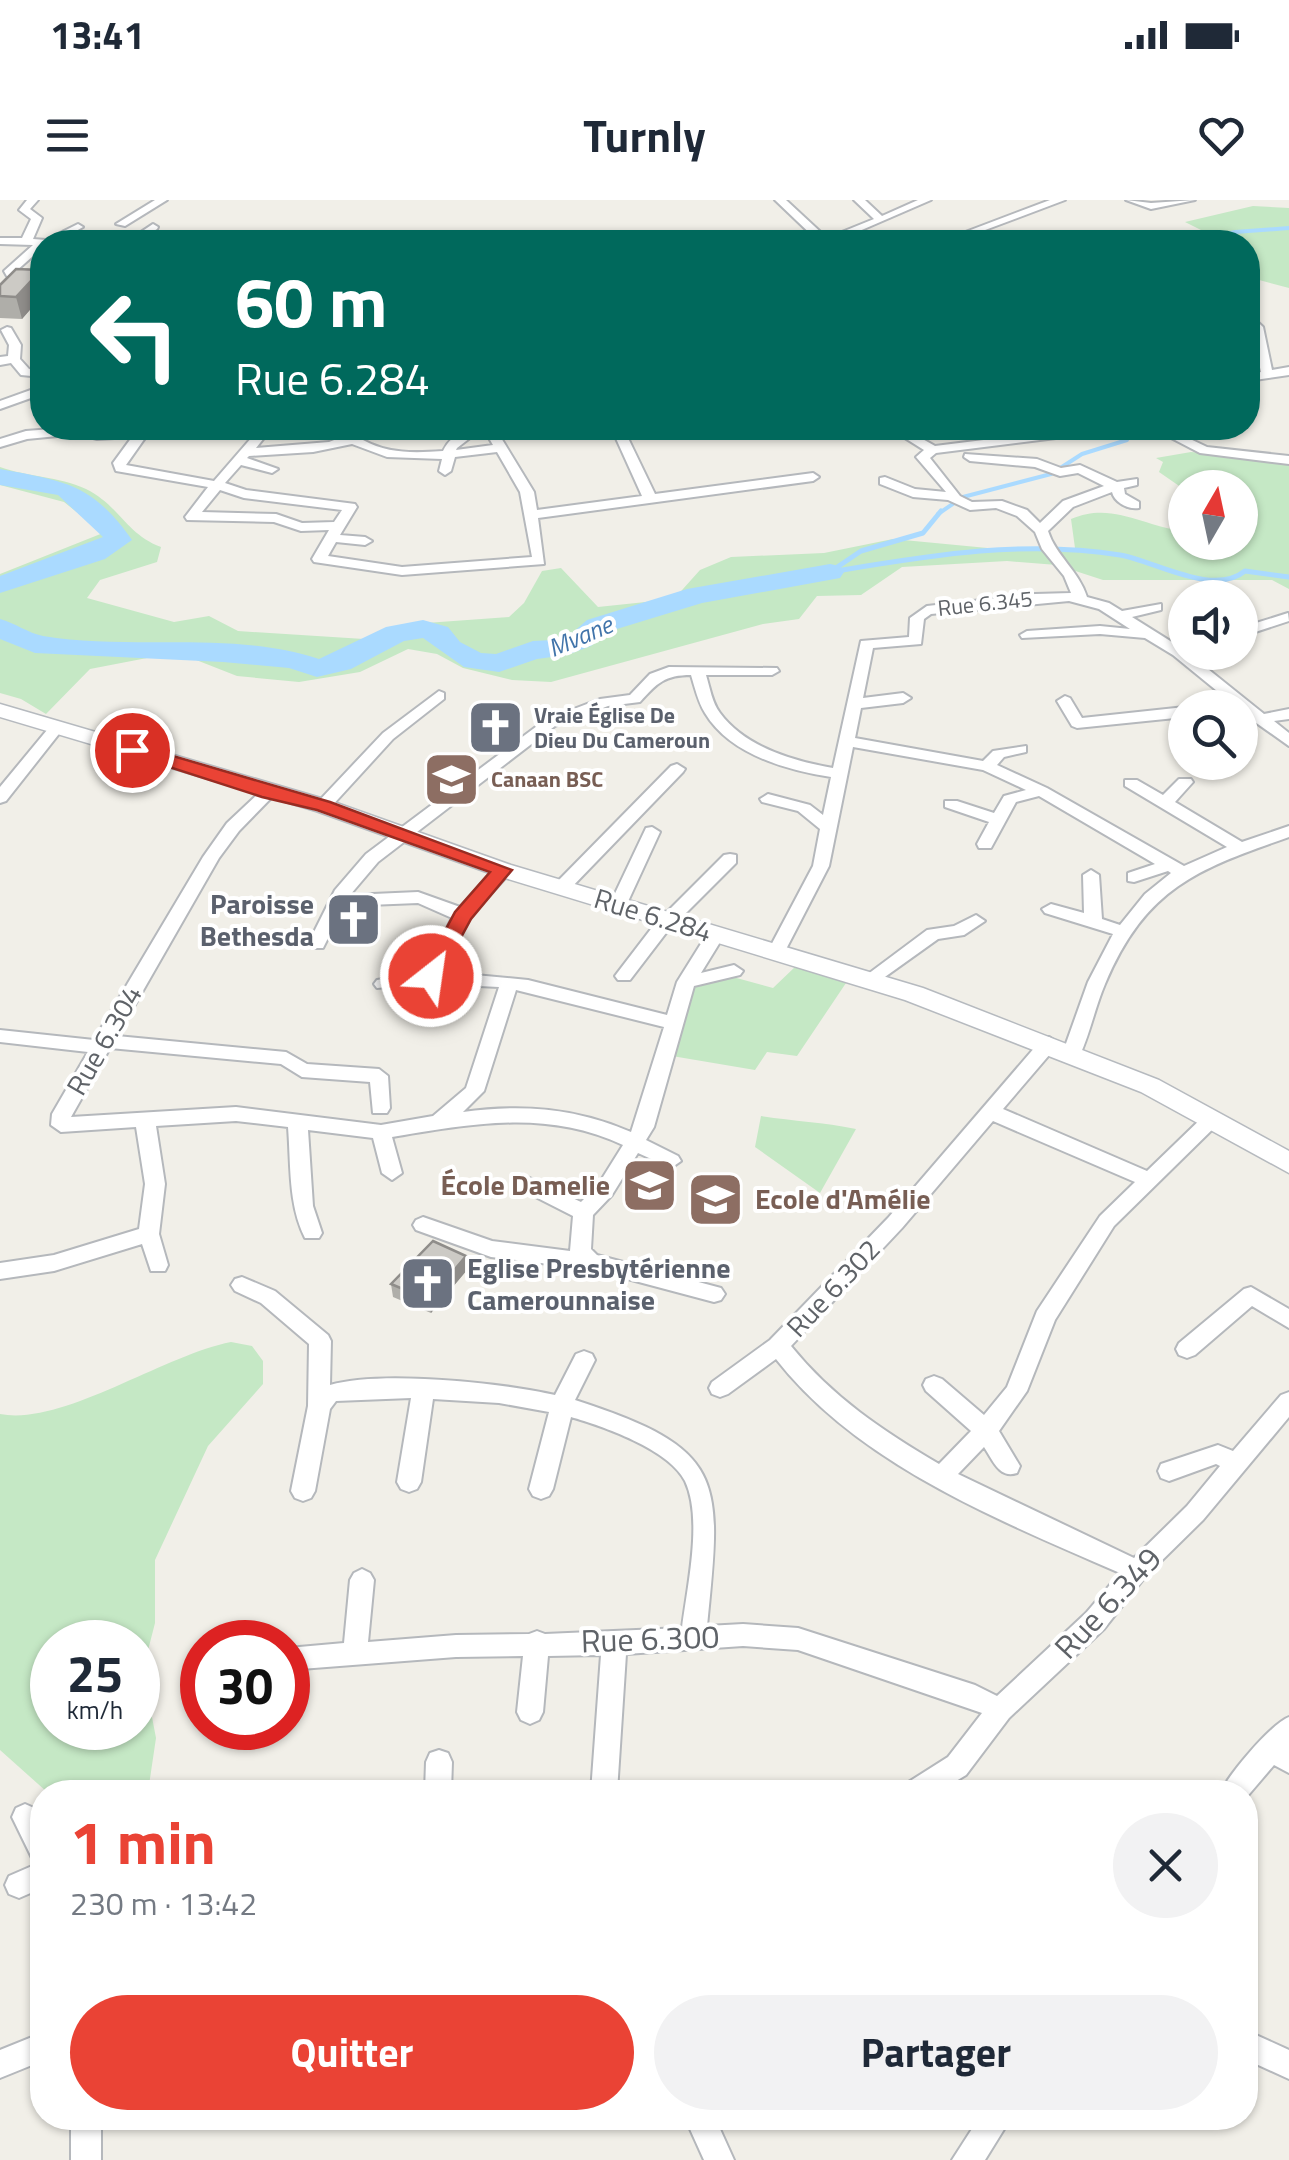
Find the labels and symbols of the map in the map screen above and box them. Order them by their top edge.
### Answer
north arrow [1168,470,1258,560]
street label: Rue 6.345 [936,581,1034,625]
water label: Mvane [542,605,620,667]
church icon: Vraie Église De Dieu Du Cameroun [465,698,525,758]
place label: Vraie Église De Dieu Du Cameroun [534,698,710,757]
pin [90,708,175,793]
school or university icon: Canaan BSC [422,749,482,809]
place label: Canaan BSC [491,762,603,796]
street label: Rue 6.284 [589,876,717,953]
place label: Paroisse Bethesda [200,882,314,957]
church icon: Paroisse Bethesda [323,890,383,950]
position arrow [379,924,483,1028]
street label: Rue 6.304 [55,977,152,1103]
school or university icon: École Damelie [619,1155,679,1215]
place label: École Damelie [440,1163,610,1206]
school or university icon: Ecole d'Amélie [686,1169,746,1229]
place label: Ecole d'Amélie [755,1177,931,1220]
street label: Rue 6.302 [776,1229,890,1347]
place label: Eglise Presbytérienne Camerounnaise [467,1246,731,1321]
church icon: Eglise Presbytérienne Camerounnaise [398,1254,458,1314]
street label: Rue 6.349 [1043,1535,1172,1669]
street label: Rue 6.300 [580,1612,720,1664]
speed limit sign: 30 [180,1620,310,1750]

